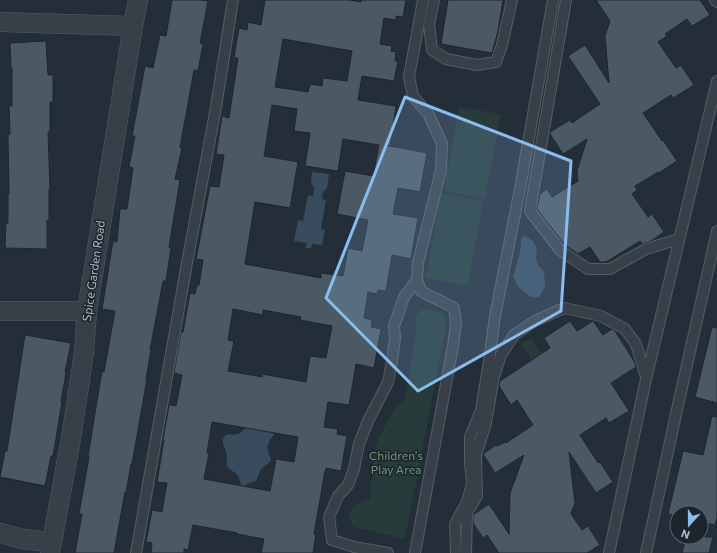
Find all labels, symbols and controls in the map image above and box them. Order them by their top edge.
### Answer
street label: Spice Garden Road [79,219,107,322]
park label: Children's Play Area [369,448,423,476]
north arrow [669,505,709,545]
text: N [679,527,691,542]

